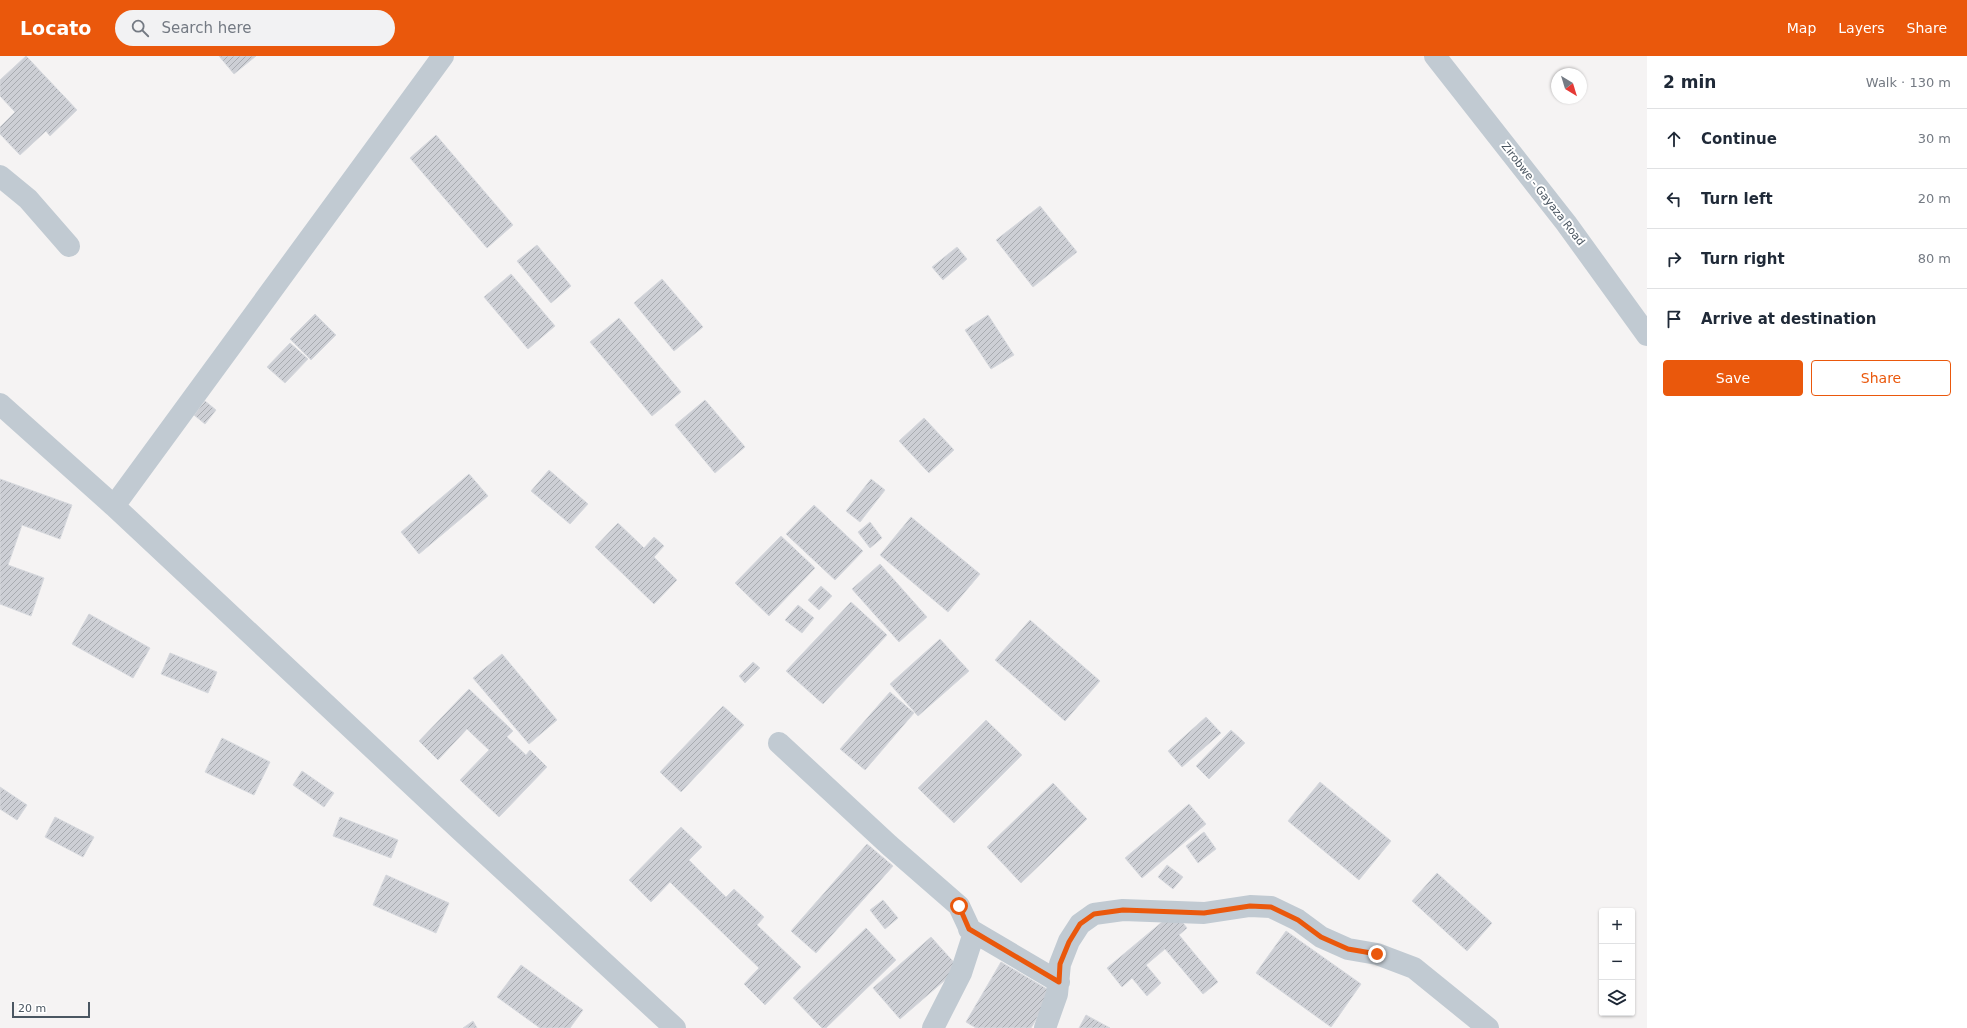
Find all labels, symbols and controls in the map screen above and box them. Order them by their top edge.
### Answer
search box [115,10,395,46]
text: Locato [20,17,91,39]
icon: search [129,17,151,39]
text: Search here [161,19,252,37]
text: Map [1787,20,1816,36]
text: Layers [1838,20,1885,36]
text: Share [1907,20,1947,36]
north arrow [1551,68,1587,104]
text: 2 min [1663,72,1716,92]
text: Walk · 130 m [1866,75,1951,90]
icon: ahead [1663,128,1685,150]
text: Continue [1701,130,1777,148]
text: 30 m [1918,131,1951,146]
street label: Zirobwe - Gayaza Road [1499,140,1587,248]
icon: left [1663,188,1685,210]
text: Turn left [1701,190,1773,208]
text: 20 m [1918,191,1951,206]
icon: right [1663,248,1685,270]
text: Turn right [1701,250,1785,268]
text: 80 m [1918,251,1951,266]
icon: arrive [1663,308,1685,330]
text: Arrive at destination [1701,310,1876,328]
button: Save [1663,360,1803,396]
button: Share [1811,360,1951,396]
route start [950,897,968,915]
map controls [1599,908,1635,1016]
button: + [1599,908,1635,944]
button: − [1599,944,1635,980]
route end [1368,945,1386,963]
button: layers [1599,980,1635,1016]
scale bar [12,1000,90,1019]
text: 20 m [18,1002,46,1015]

